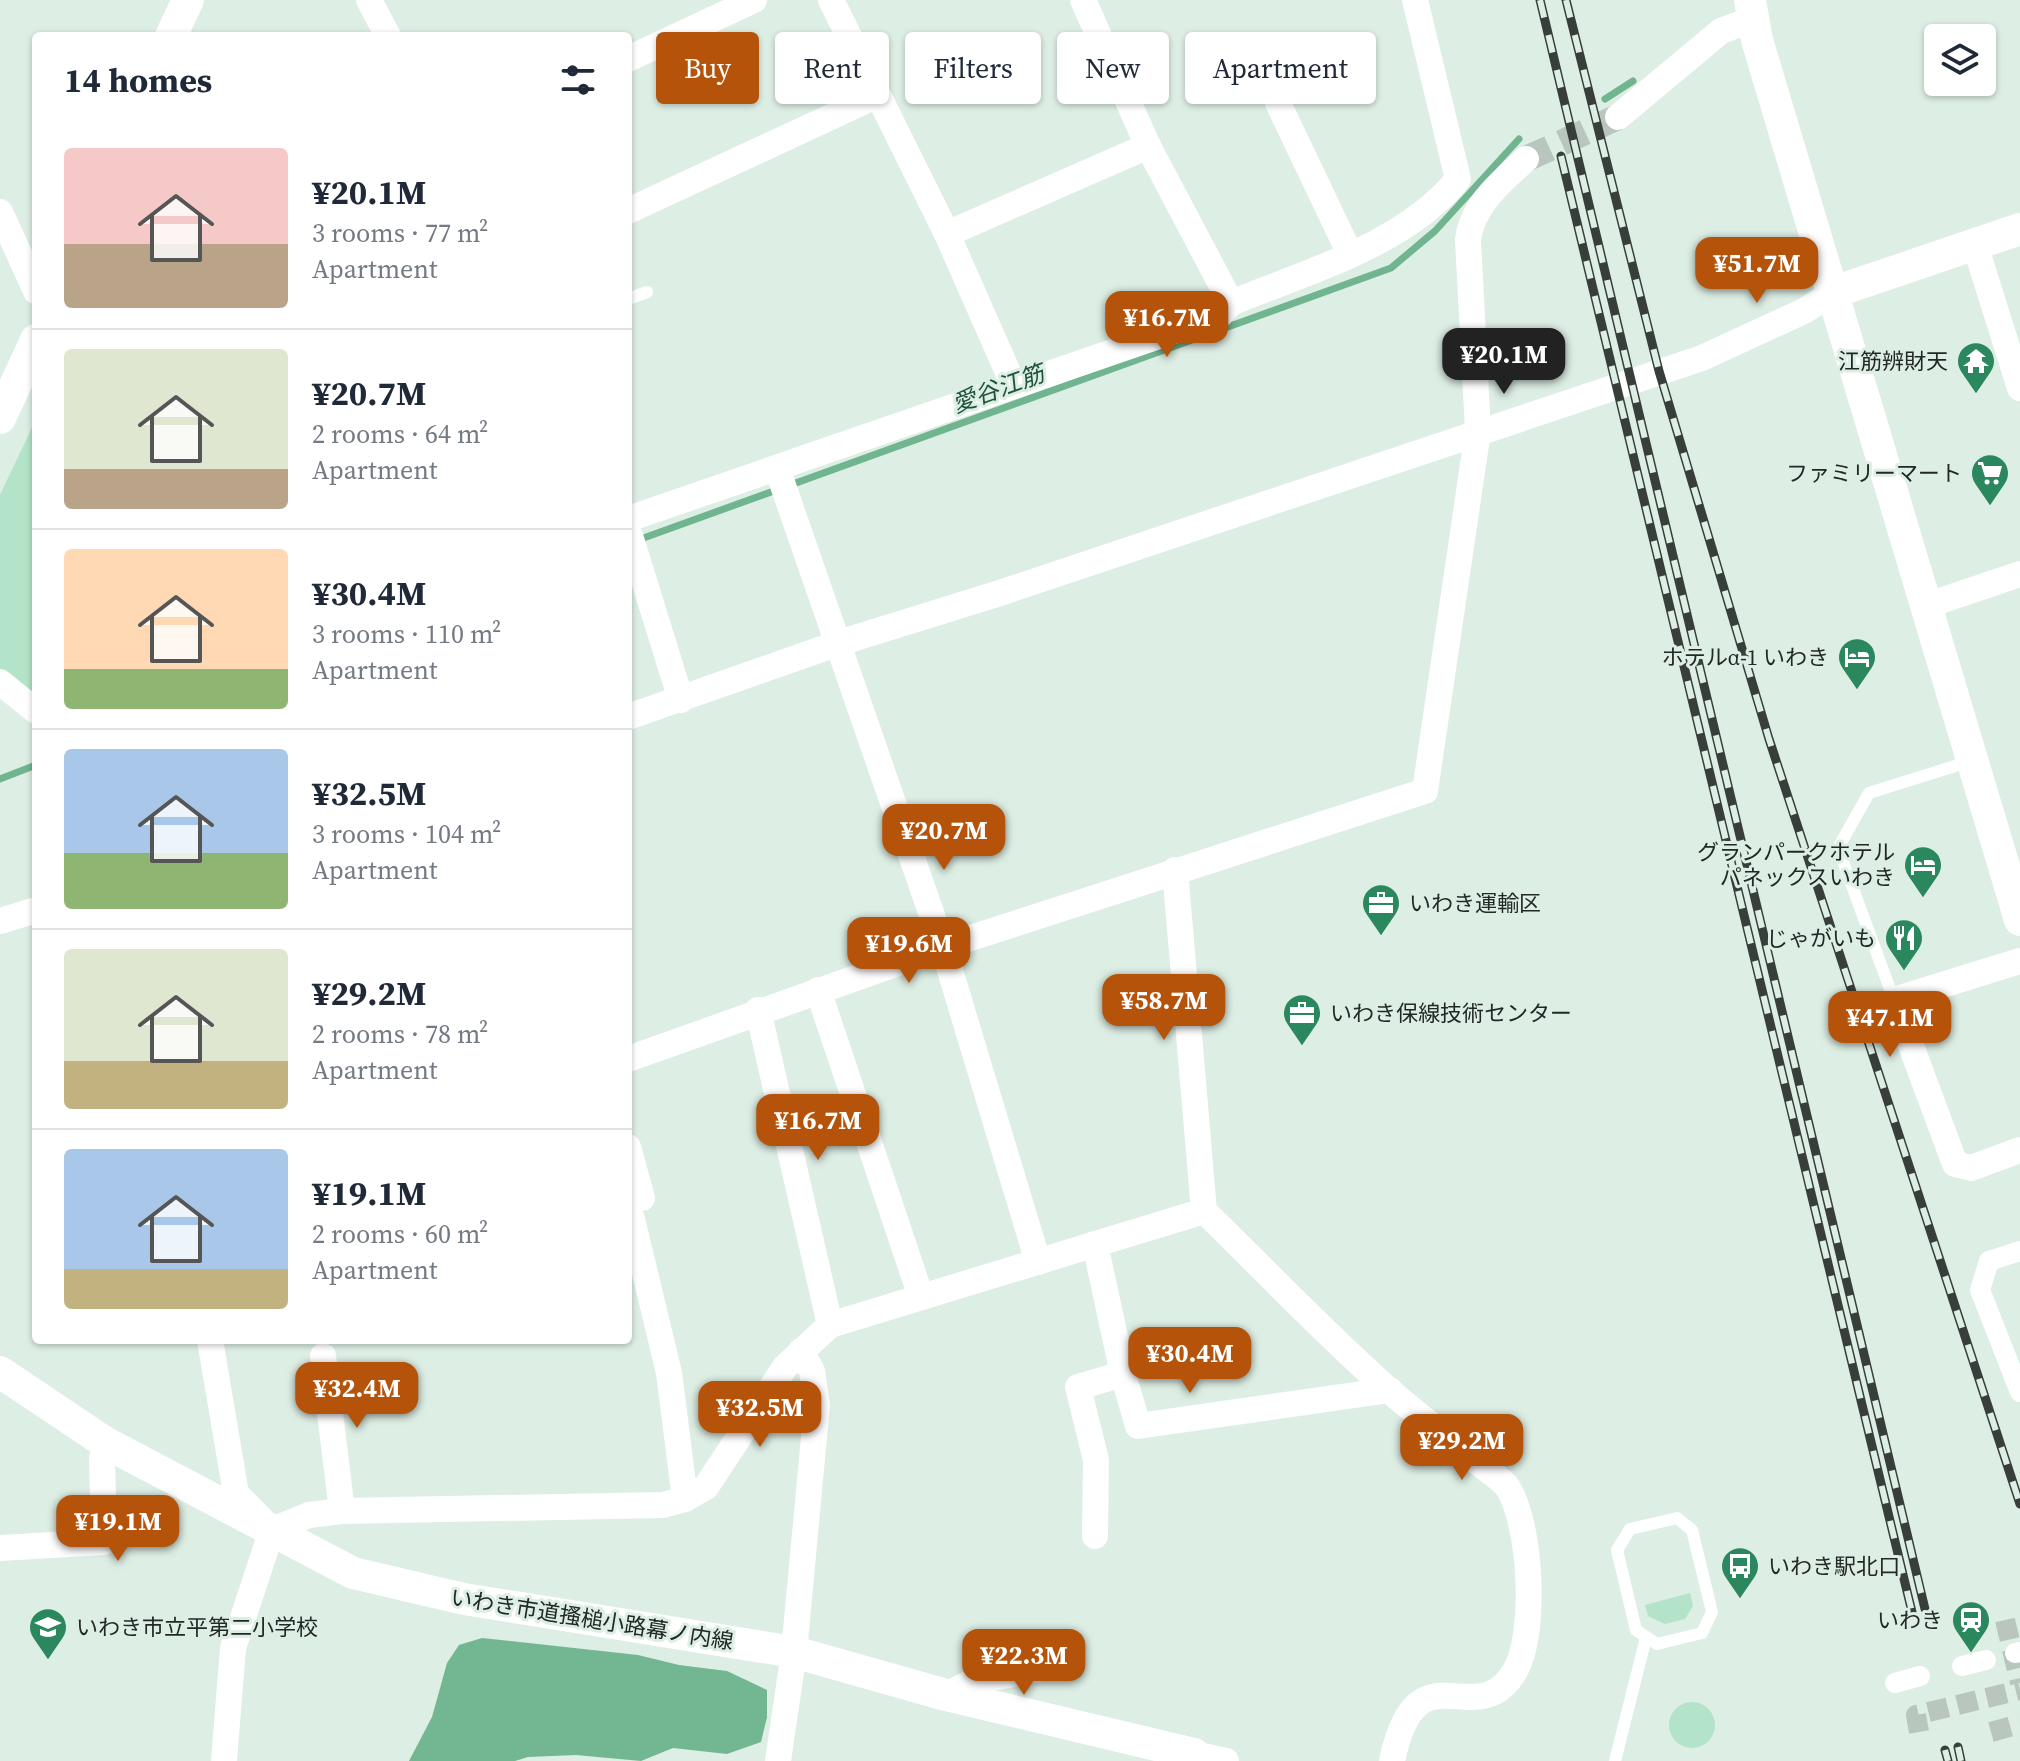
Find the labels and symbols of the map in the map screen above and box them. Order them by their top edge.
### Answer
pin: ¥51.7M [1692,237,1822,305]
pin: ¥16.7M [1102,291,1232,359]
pin: ¥20.1M [1439,328,1569,396]
temple icon: 江筋辨財天 [1955,340,1997,395]
place label: 江筋辨財天 [1838,346,1948,376]
water label: 愛谷江筋 [947,355,1052,420]
supermarket icon: ファミリーマート [1969,452,2011,507]
place label: ファミリーマート [1786,458,1962,488]
hotel icon: ホテルα-1 いわき [1836,636,1878,691]
place label: ホテルα-1 いわき [1662,642,1829,672]
pin: ¥20.7M [879,804,1009,872]
place label: グランパークホテル パネックスいわき [1697,837,1895,892]
hotel icon: グランパークホテル パネックスいわき [1902,844,1944,899]
office icon: いわき運輸区 [1360,882,1402,937]
place label: いわき運輸区 [1409,888,1541,918]
pin: ¥19.6M [844,917,974,985]
restaurant icon: じゃがいも [1883,917,1925,972]
place label: じゃがいも [1766,923,1876,953]
pin: ¥58.7M [1099,974,1229,1042]
pin: ¥47.1M [1825,991,1955,1059]
office icon: いわき保線技術センター [1281,992,1323,1047]
place label: いわき保線技術センター [1330,998,1572,1028]
pin: ¥16.7M [753,1094,883,1162]
pin: ¥30.4M [1125,1327,1255,1395]
pin: ¥32.4M [292,1362,422,1430]
pin: ¥32.5M [695,1381,825,1449]
pin: ¥29.2M [1397,1414,1527,1482]
pin: ¥19.1M [53,1495,183,1563]
bus stop icon: いわき駅北口 [1719,1545,1761,1600]
place label: いわき駅北口 [1768,1551,1900,1581]
street label: いわき市道搔槌小路幕ノ内線 [448,1582,736,1656]
station icon: いわき [1950,1599,1992,1654]
place label: いわき [1877,1605,1943,1635]
school or university icon: いわき市立平第二小学校 [27,1606,69,1661]
place label: いわき市立平第二小学校 [76,1612,318,1642]
pin: ¥22.3M [959,1629,1089,1697]

